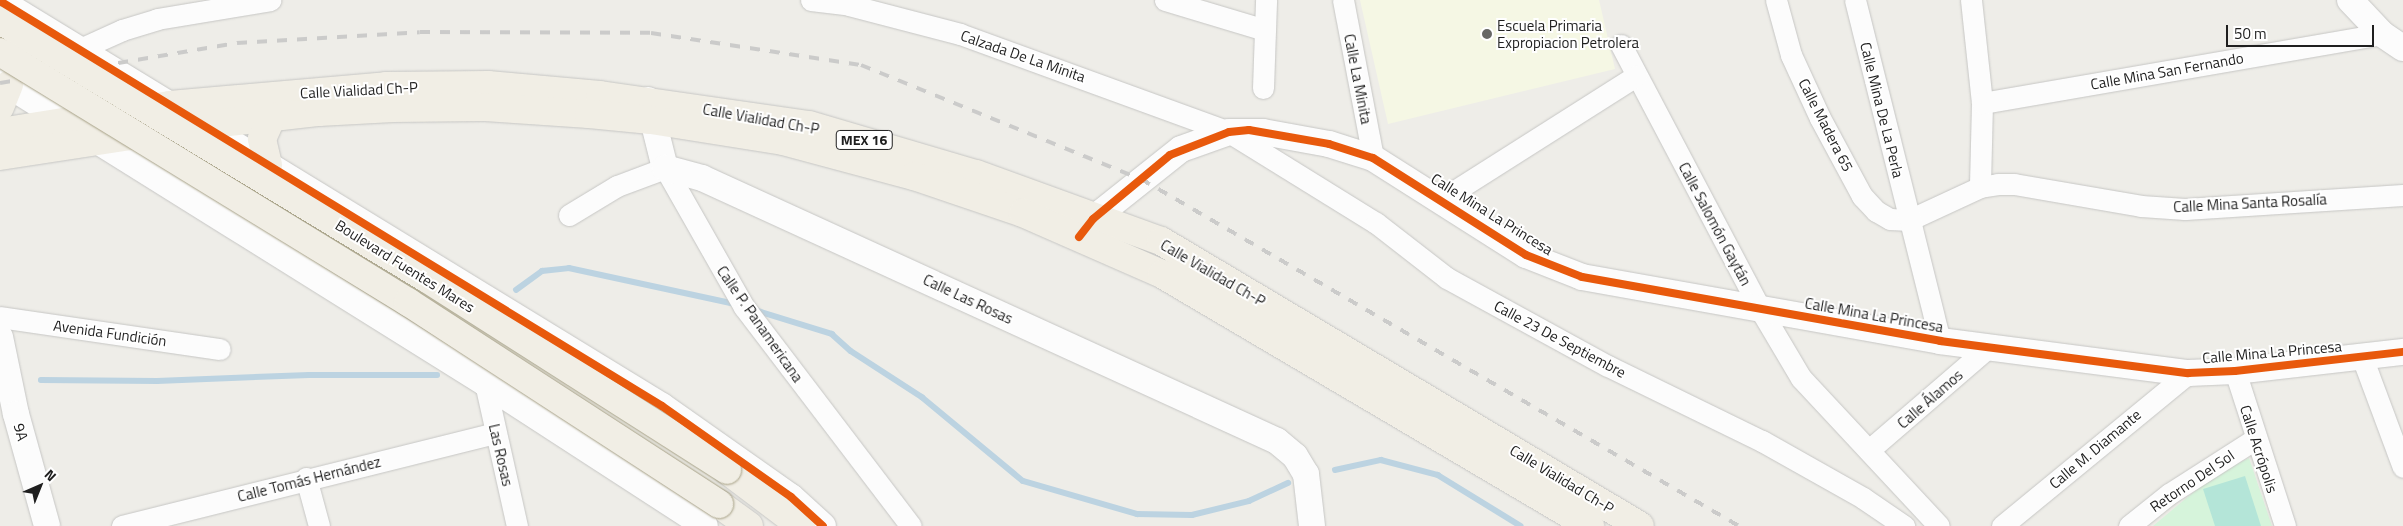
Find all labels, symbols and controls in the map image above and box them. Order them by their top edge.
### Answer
scale bar [2228,15,2376,47]
place label: Escuela Primaria Expropiacion Petrolera [1497,16,1639,51]
text: 50 m [2234,22,2267,45]
street label: Calzada De La Minita [958,26,1088,86]
marker: Escuela Primaria Expropiacion Petrolera [1481,28,1493,40]
street label: Calle La Minita [1340,32,1376,126]
street label: Calle Mina De La Perla [1856,40,1908,180]
street label: Calle Mina San Fernando [2089,49,2245,93]
street label: Calle Madera 65 [1795,76,1857,174]
street label: Calle Vialidad Ch-P [300,78,418,102]
street label: Calle Vialidad Ch-P [701,100,821,138]
road number: MEX 16 [835,128,893,152]
street label: Calle Salomón Gaytán [1675,159,1755,289]
street label: Calle Mina La Princesa [1428,169,1556,259]
street label: Calle Mina Santa Rosalía [2173,190,2327,216]
street label: Boulevard Fuentes Mares [332,216,478,316]
street label: Calle Vialidad Ch-P [1157,236,1269,310]
street label: Calle P. Panamericana [713,262,807,386]
street label: Calle Las Rosas [920,270,1016,328]
street label: Calle Mina La Princesa [1803,294,1945,336]
street label: Calle 23 De Septiembre [1491,297,1629,381]
street label: Avenida Fundición [52,316,168,350]
street label: Calle Mina La Princesa [2201,337,2343,367]
street label: Calle Álamos [1894,366,1966,432]
street label: Calle Acrópolis [2236,403,2282,495]
street label: Calle M. Diamante [2046,405,2144,493]
street label: 9A [10,421,32,443]
street label: Las Rosas [485,422,517,488]
street label: Calle Vialidad Ch-P [1507,441,1617,517]
street label: Retorno Del Sol [2146,446,2238,516]
street label: Calle Tomás Hernández [235,452,383,506]
north arrow [15,461,65,511]
text: N [40,464,62,486]

